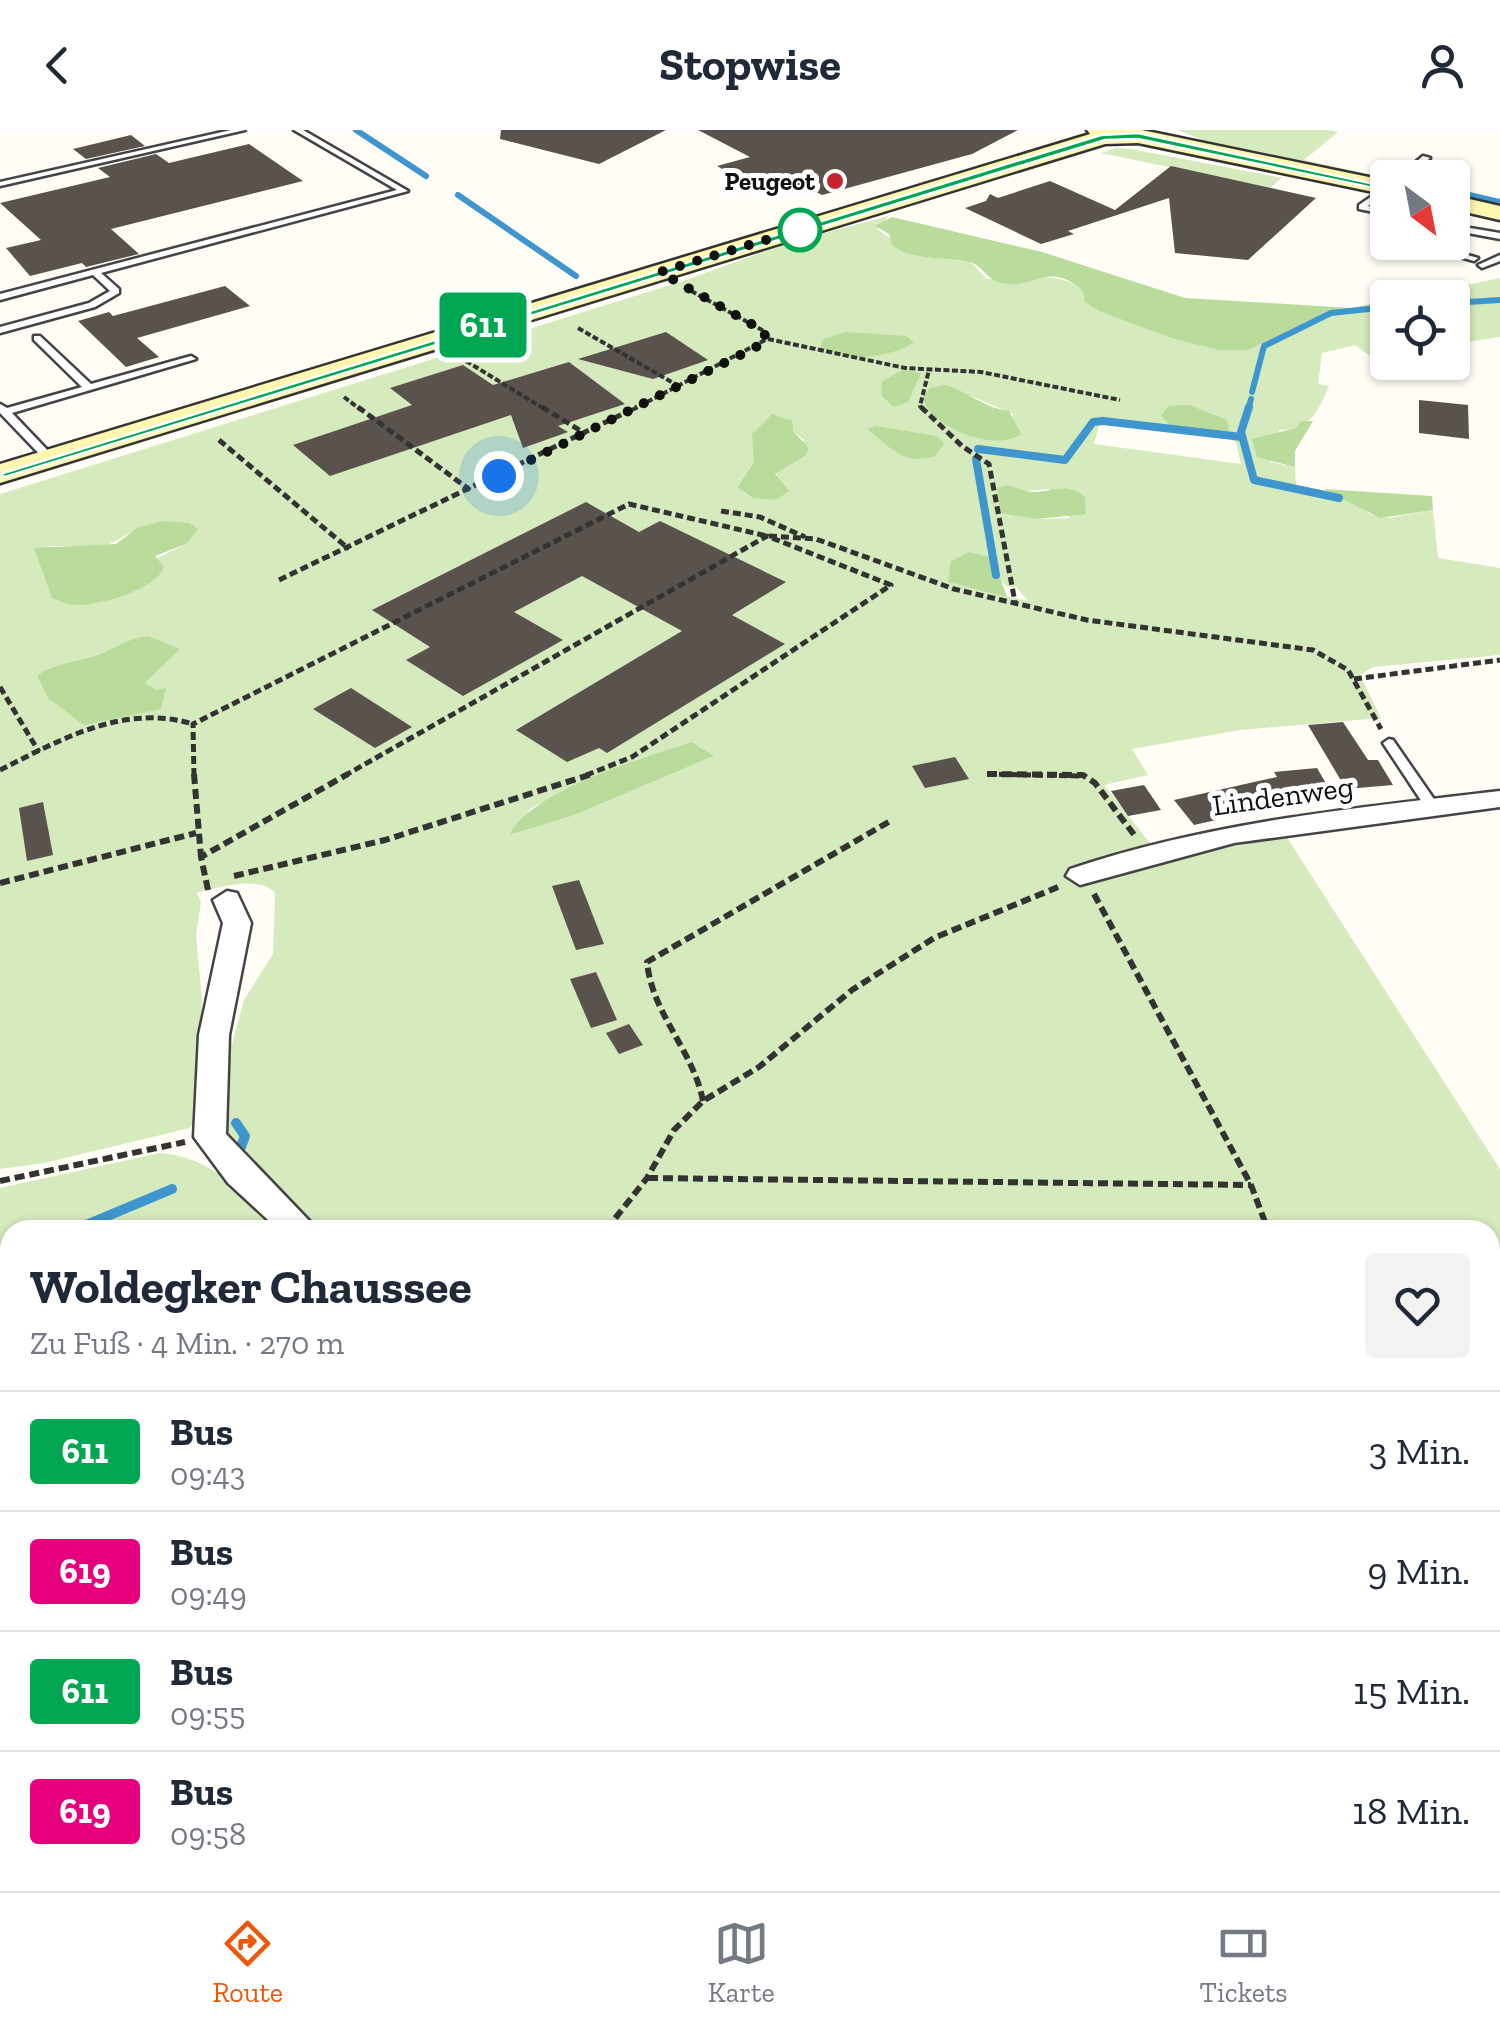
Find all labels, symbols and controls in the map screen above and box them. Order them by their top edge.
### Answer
icon: back [30,38,85,93]
text: Stopwise [659,38,841,92]
icon: person [1415,38,1470,93]
north arrow [1370,160,1470,260]
map controls [1370,160,1470,380]
place label: Peugeot [724,166,816,196]
marker: Peugeot [824,170,846,192]
unlabelled marker [779,209,821,251]
button: locate [1370,280,1470,380]
line badge: 611 [426,292,540,358]
text: 611 [459,304,507,346]
your location [474,451,524,501]
street label: Lindenweg [1210,768,1356,824]
button: heart [1365,1253,1470,1358]
text: Woldegker Chaussee [30,1258,472,1315]
text: Zu Fuß · 4 Min. · 270 m [30,1324,344,1362]
text: Bus [170,1409,233,1455]
text: 3 Min. [1369,1428,1470,1474]
text: 611 [61,1430,109,1472]
text: 09:43 [170,1455,246,1493]
text: Bus [170,1529,233,1575]
text: 9 Min. [1367,1548,1470,1594]
text: 619 [59,1550,111,1592]
text: 09:49 [170,1575,247,1613]
text: Bus [170,1649,233,1695]
text: 15 Min. [1353,1668,1470,1714]
text: 611 [61,1670,109,1712]
text: 09:55 [170,1695,245,1733]
text: Bus [170,1769,233,1815]
text: 18 Min. [1352,1788,1470,1834]
text: 619 [59,1790,111,1832]
text: 09:58 [170,1815,246,1853]
tab: Route [212,1916,283,2009]
tab: Karte [708,1916,775,2009]
tab: Tickets [1200,1916,1288,2009]

